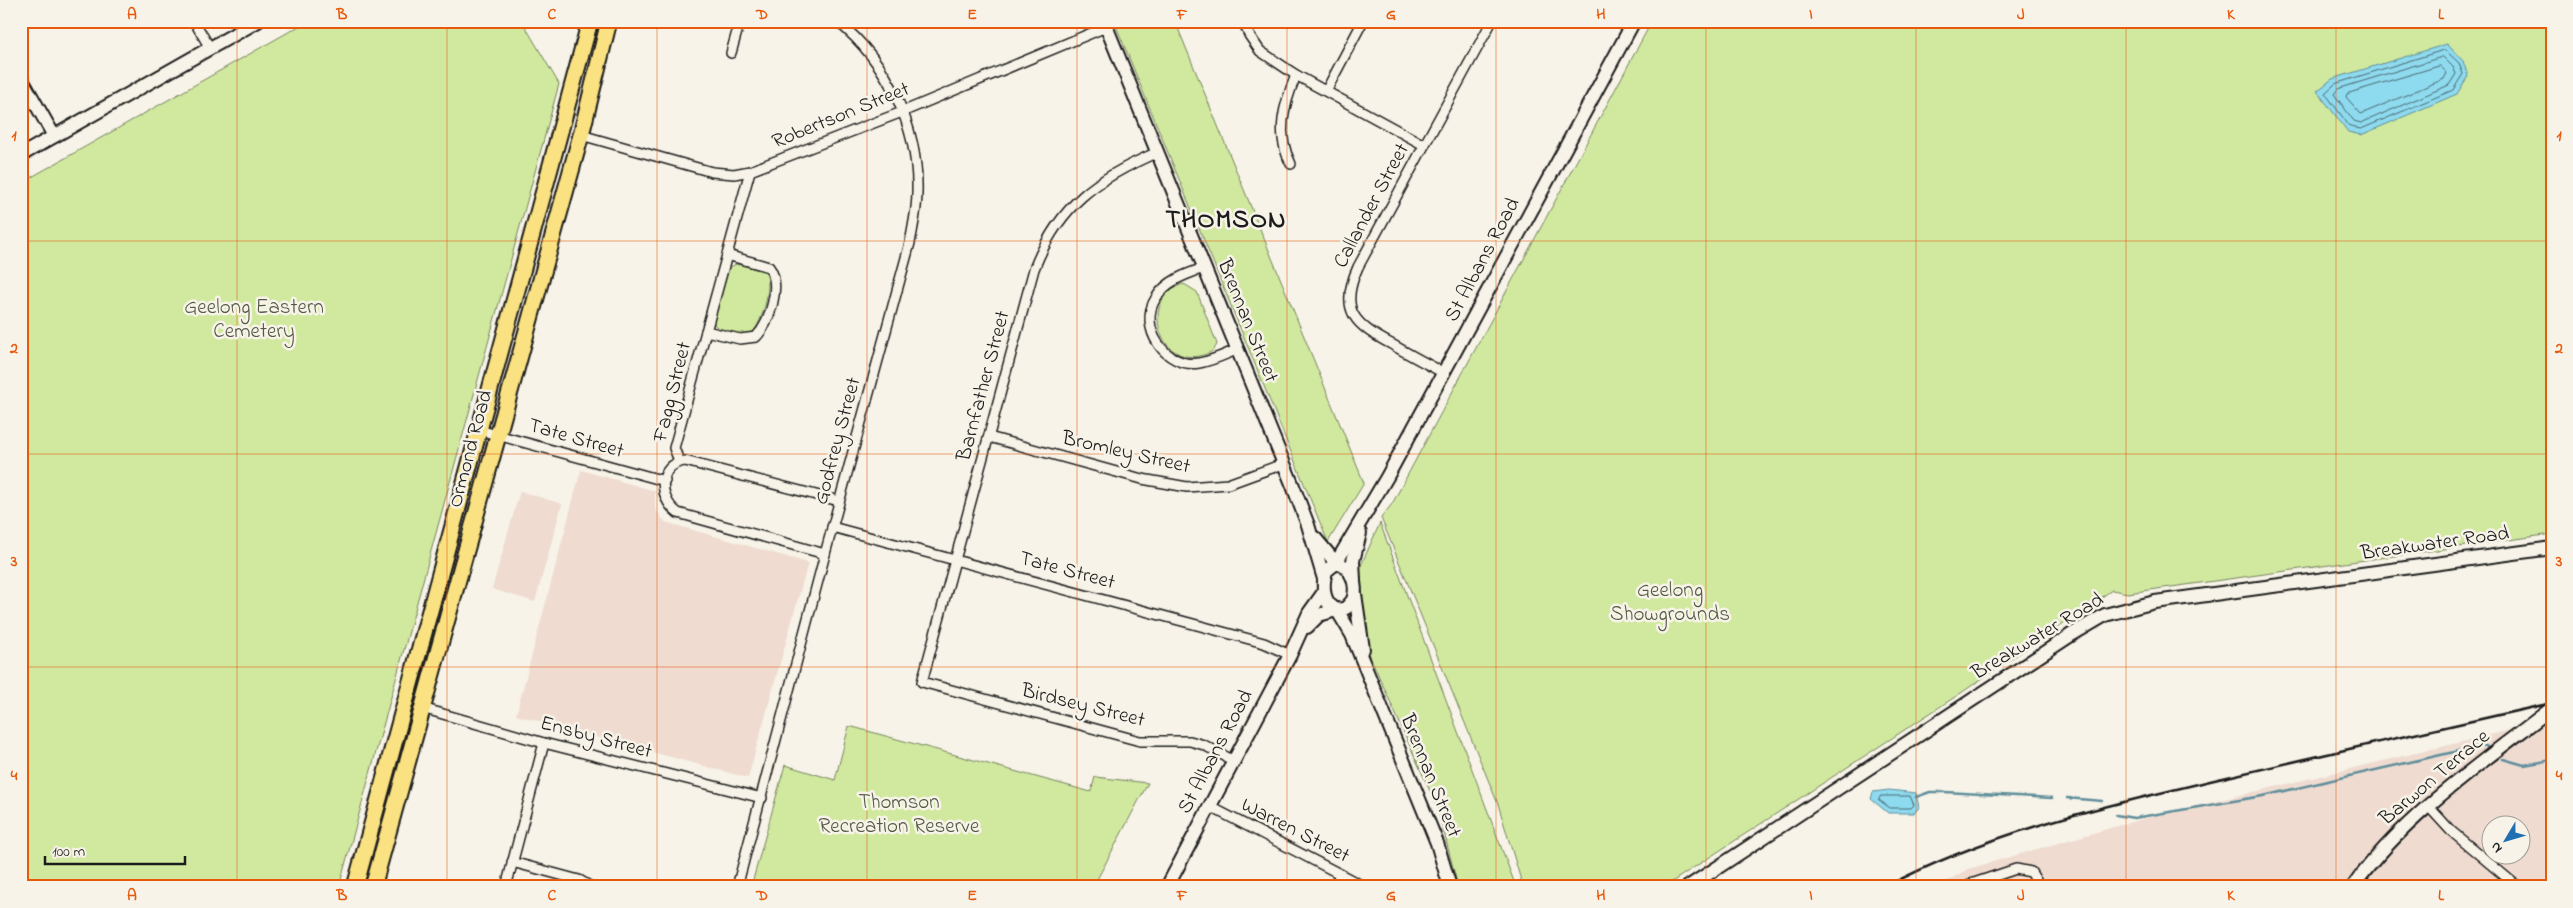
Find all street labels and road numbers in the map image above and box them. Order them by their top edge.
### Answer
street label: Robertson Street [768,75,914,157]
street label: Callander Street [1326,138,1418,274]
street label: St Albans Road [1438,192,1528,327]
street label: Brennan Street [1208,254,1285,387]
street label: Barnfather Street [949,307,1018,465]
street label: Fagg Street [646,339,702,447]
street label: Godfrey Street [807,374,871,509]
street label: Ormond Road [441,387,501,511]
street label: Tate Street [525,411,627,467]
street label: Bromley Street [1058,423,1193,484]
street label: Breakwater Road [2358,519,2511,569]
street label: Tate Street [1016,544,1118,598]
street label: Breakwater Road [1965,586,2110,689]
street label: Birdsey Street [1017,676,1148,738]
street label: St Albans Road [1171,684,1261,819]
street label: Ensby Street [536,709,655,769]
street label: Brennan Street [1391,709,1468,842]
street label: Barwon Terrace [2372,722,2497,834]
street label: Warren Street [1235,791,1355,871]

